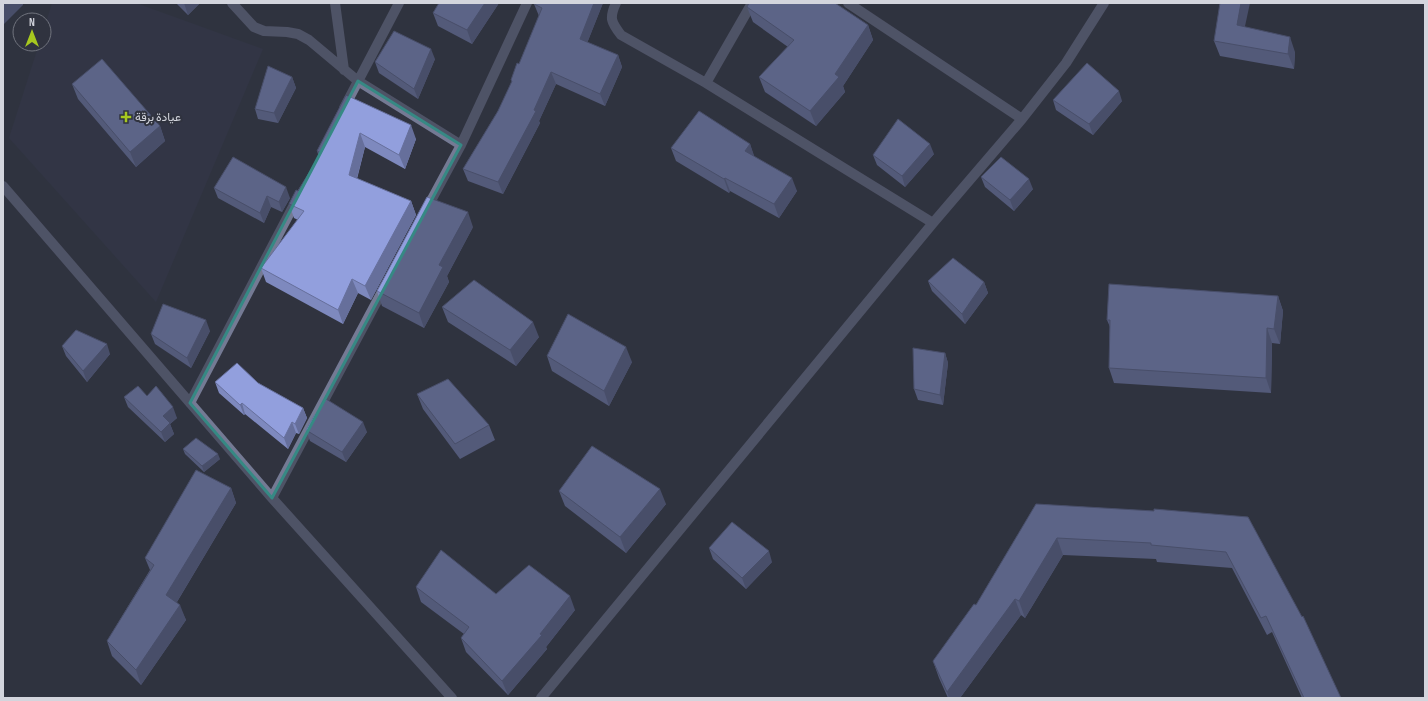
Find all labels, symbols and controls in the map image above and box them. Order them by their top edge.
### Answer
north arrow [12,12,52,52]
text: N [29,16,35,29]
place label: عيادة برقة [135,110,181,125]
marker: عيادة برقة [120,111,132,123]

